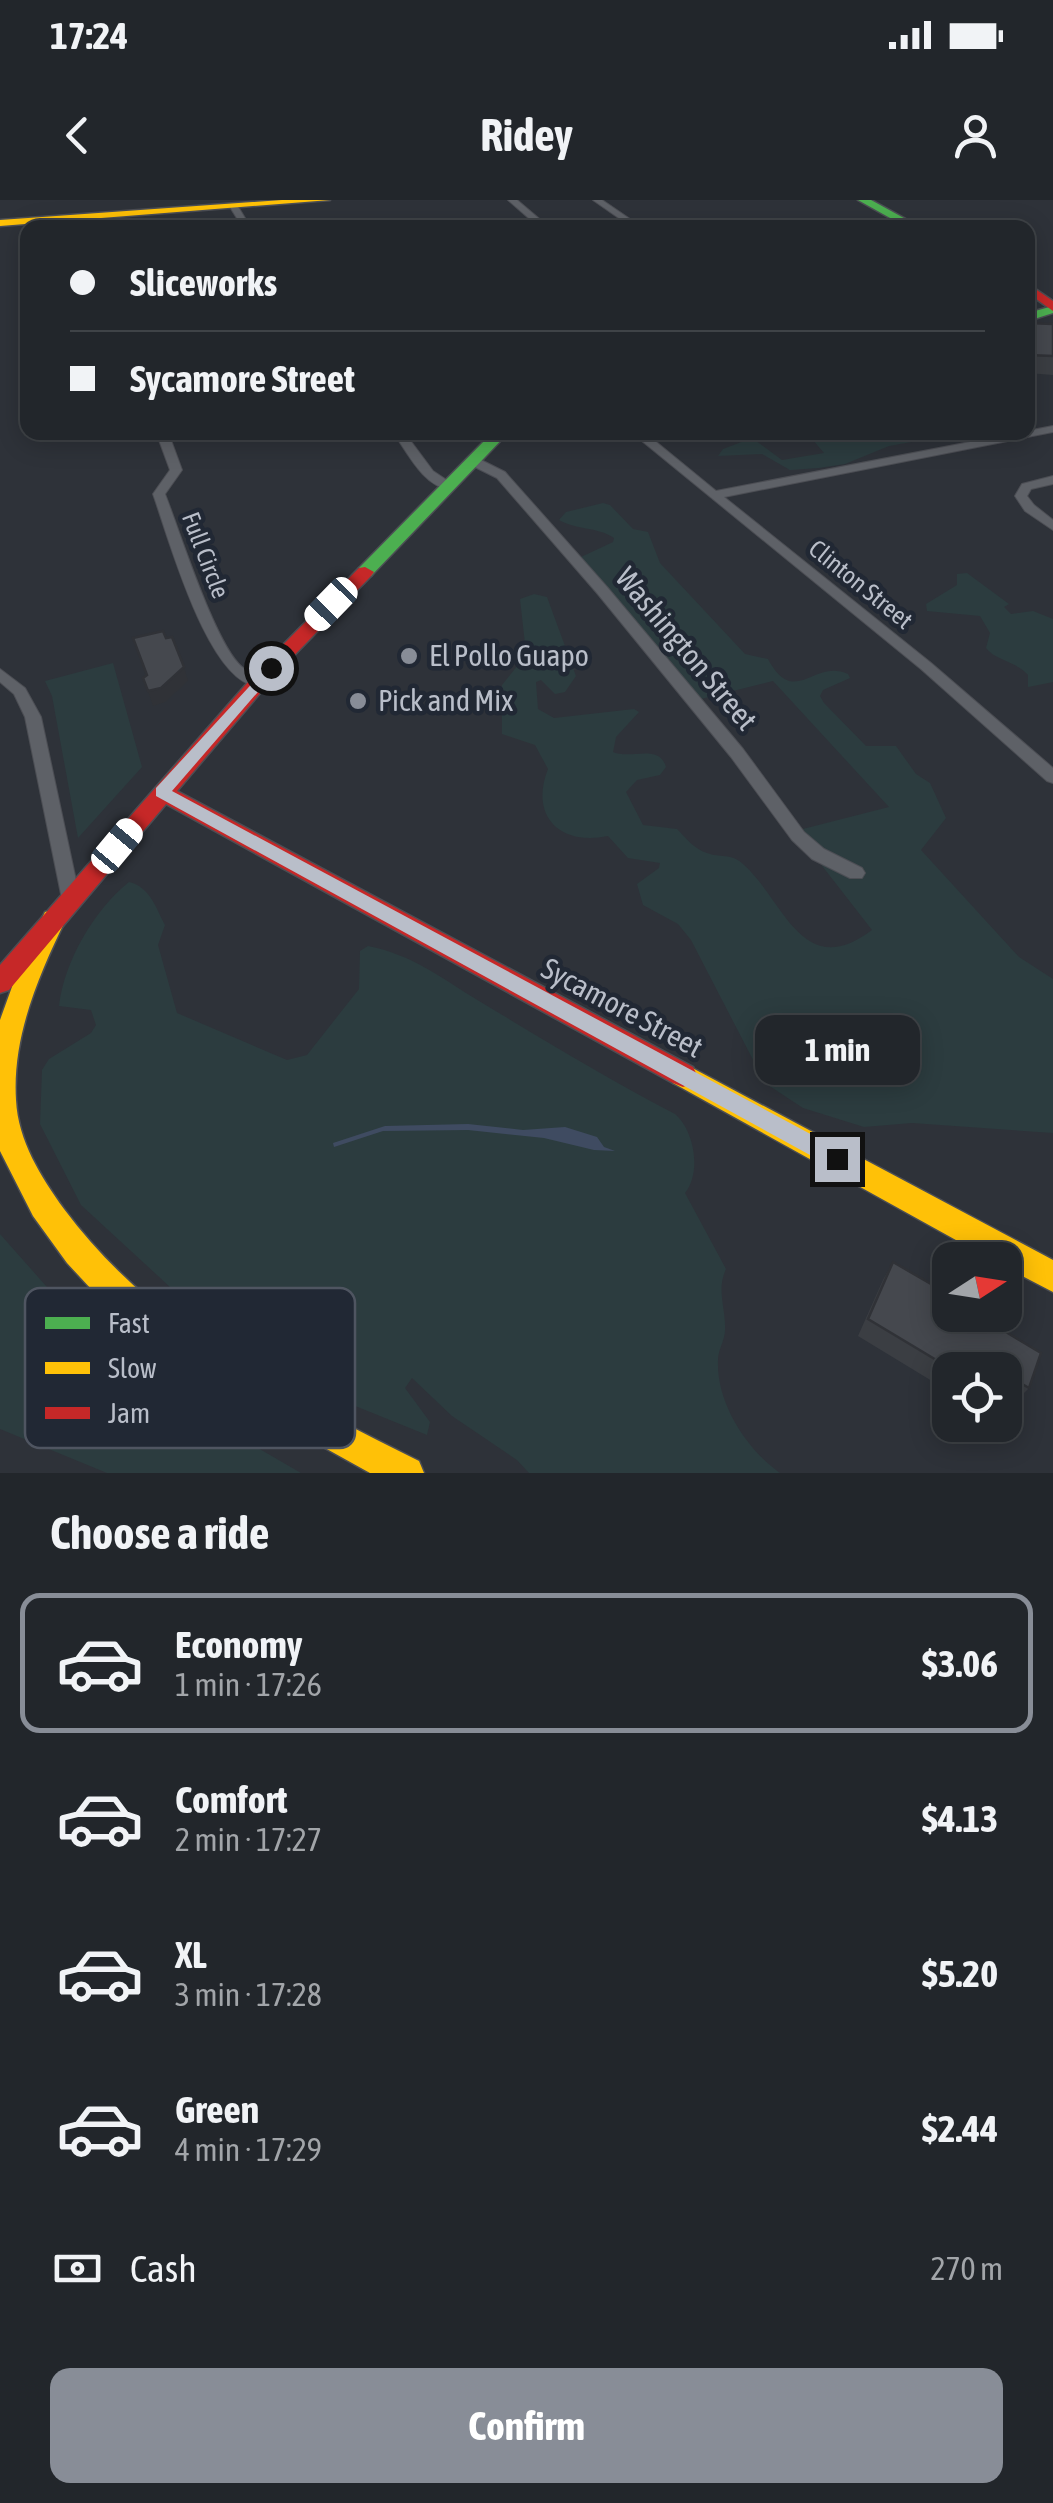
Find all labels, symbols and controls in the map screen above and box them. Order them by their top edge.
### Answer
text: 17:24 [50,14,128,57]
icon: back [50,108,105,163]
icon: person [948,108,1003,163]
text: Ridey [480,109,573,161]
text: Sliceworks [130,261,277,304]
text: Sycamore Street [130,357,355,400]
street label: Full Circle [177,508,235,602]
street label: Clinton Street [804,534,918,634]
street label: Washington Street [609,560,764,736]
car [299,572,363,636]
place label: El Pollo Guapo [429,638,589,672]
marker: El Pollo Guapo [398,645,420,667]
route start [249,646,294,691]
place label: Pick and Mix [378,683,513,717]
marker: Pick and Mix [347,690,369,712]
car [86,813,148,879]
street label: Sycamore Street [536,950,709,1064]
callout: 1 min [754,1014,920,1084]
text: 1 min [805,1031,870,1068]
route end [815,1137,860,1182]
north arrow [932,1242,1022,1332]
map controls [932,1242,1022,1442]
legend [25,1288,355,1448]
text: Fast [108,1307,150,1339]
text: Slow [108,1352,157,1384]
button: locate [932,1352,1022,1442]
text: Jam [108,1397,150,1429]
text: Choose a ride [50,1507,269,1559]
icon: car [55,1618,145,1708]
text: Economy [175,1623,302,1666]
text: $3.06 [922,1642,998,1685]
text: 1 min · 17:26 [175,1666,322,1703]
icon: car [55,1773,145,1863]
text: Comfort [175,1778,287,1821]
text: $4.13 [922,1797,998,1840]
text: 2 min · 17:27 [175,1821,322,1858]
icon: car [55,1928,145,2018]
text: XL [175,1933,207,1976]
text: $5.20 [922,1952,998,1995]
text: 3 min · 17:28 [175,1976,322,2013]
icon: car [55,2083,145,2173]
text: Green [175,2088,259,2131]
text: $2.44 [922,2107,998,2150]
text: 4 min · 17:29 [175,2131,322,2168]
icon: cash [50,2241,105,2296]
text: Cash [130,2247,197,2290]
text: 270 m [930,2250,1003,2287]
button: Confirm [50,2368,1003,2483]

